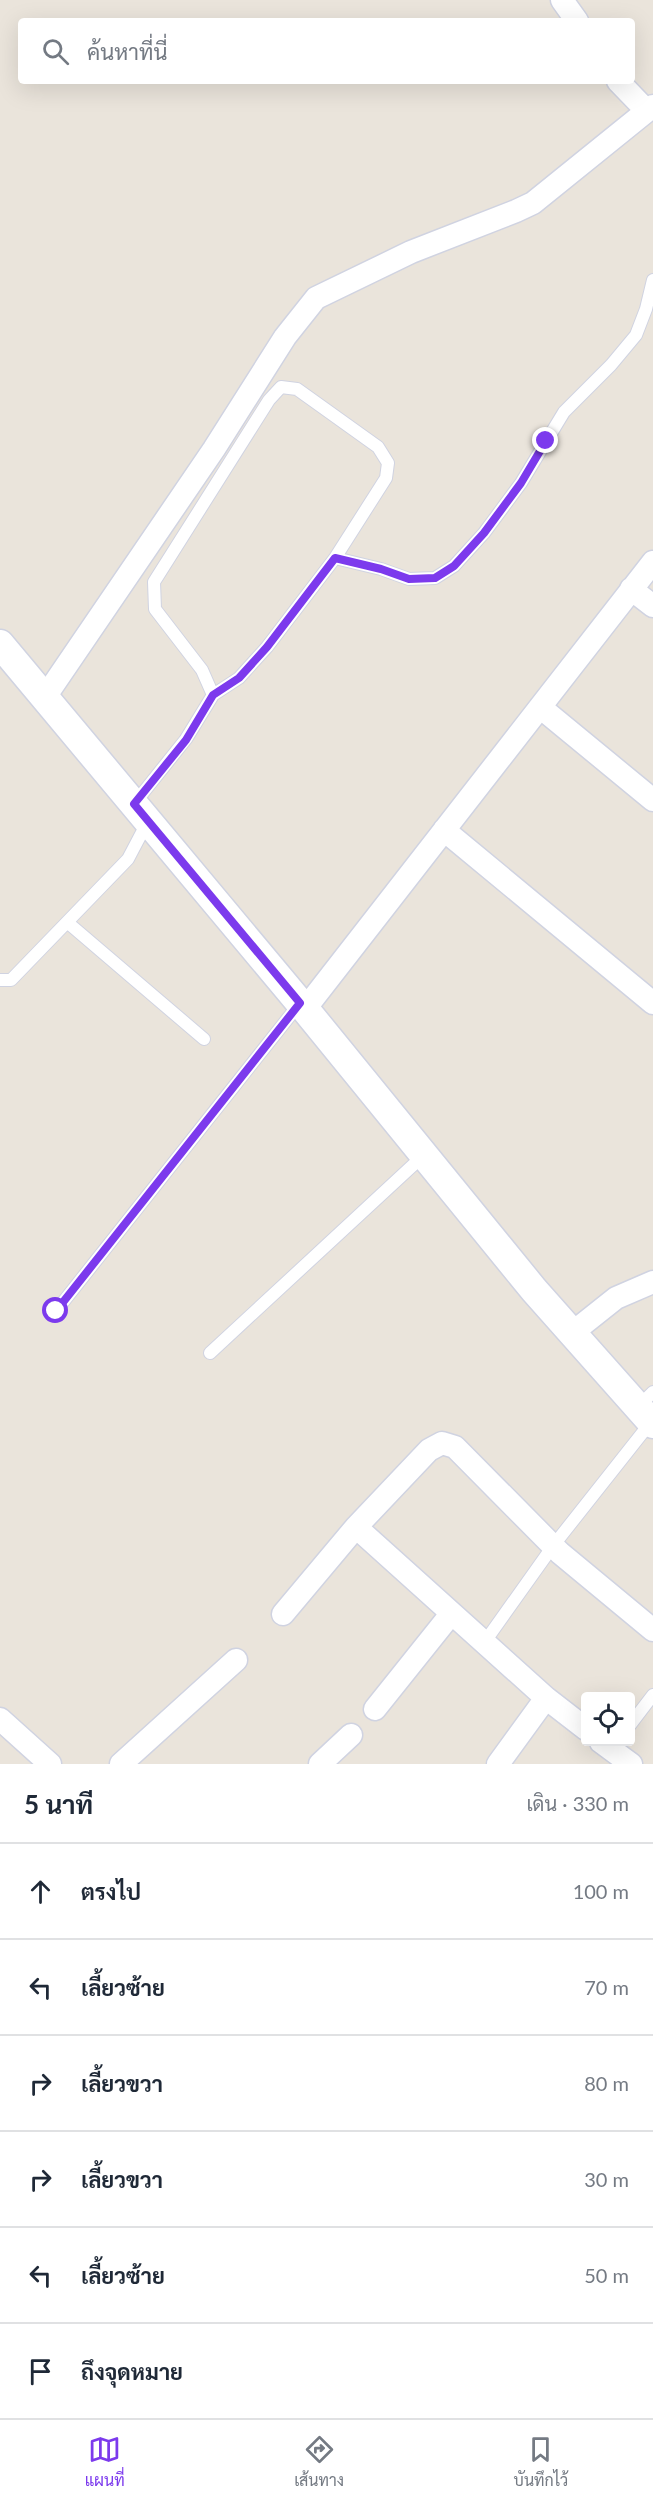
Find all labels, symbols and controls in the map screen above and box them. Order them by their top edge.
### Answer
search box [18,18,635,84]
icon: search [39,35,72,68]
text: ค้นหาที่นี่ [87,38,167,65]
route end [532,427,558,453]
route start [42,1297,68,1323]
map controls [581,1692,635,1746]
button: locate [581,1692,635,1746]
text: 5 นาที [24,1788,93,1820]
text: เดิน · 330 m [526,1791,629,1815]
icon: ahead [24,1875,57,1908]
text: ตรงไป [81,1878,141,1905]
text: 100 m [573,1879,629,1903]
icon: left [24,1971,57,2004]
text: เลี้ยวซ้าย [81,1974,165,2001]
text: 70 m [584,1975,629,1999]
icon: right [24,2067,57,2100]
text: เลี้ยวขวา [81,2070,163,2097]
text: 80 m [584,2071,629,2095]
icon: right [24,2163,57,2196]
text: เลี้ยวขวา [81,2166,163,2193]
text: 30 m [584,2167,629,2191]
icon: left [24,2259,57,2292]
text: เลี้ยวซ้าย [81,2262,165,2289]
text: 50 m [584,2263,629,2287]
icon: arrive [24,2355,57,2388]
text: ถึงจุดหมาย [81,2358,183,2385]
tab: แผนที่ [85,2433,125,2490]
tab: เส้นทาง [294,2433,344,2490]
tab: บันทึกไว้ [514,2433,568,2490]

